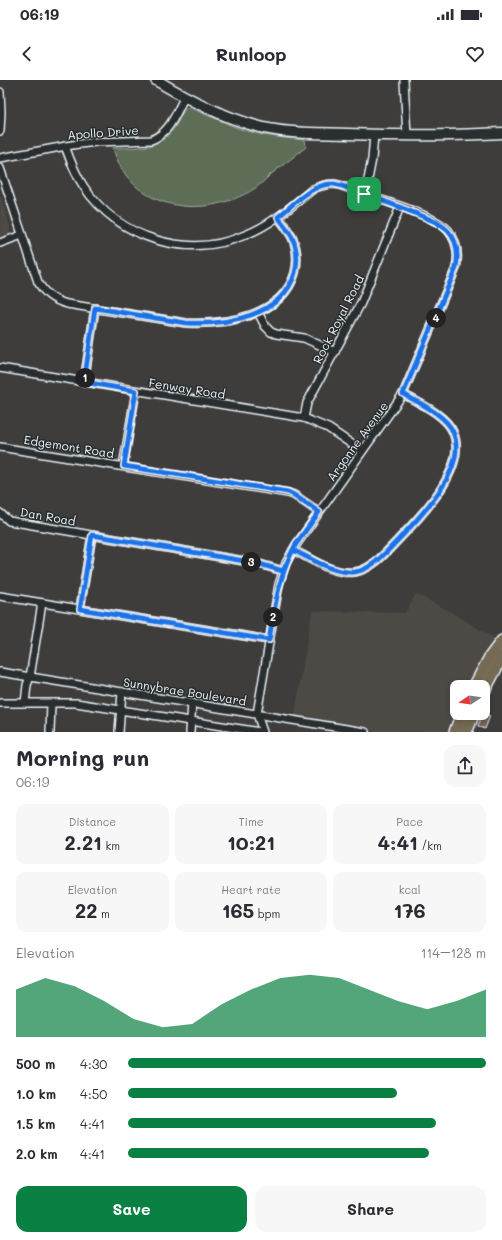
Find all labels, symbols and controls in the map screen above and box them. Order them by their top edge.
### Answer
text: 06:19 [20,4,59,24]
text: Runloop [215,42,287,66]
icon: back [16,43,38,65]
icon: heart [464,43,486,65]
street label: Apollo Drive [67,122,139,142]
pin [347,177,381,211]
icon: arrive [353,183,375,205]
street label: Rock Royal Road [309,272,367,366]
pin: 4 [426,308,446,328]
text: 4 [433,310,439,325]
pin: 1 [75,368,95,388]
text: 1 [83,370,87,385]
street label: Fenway Road [147,374,227,402]
street label: Argonne Avenue [323,398,391,484]
street label: Edgemont Road [23,431,116,461]
street label: Dan Road [19,503,77,529]
pin: 3 [241,552,261,572]
text: 3 [248,554,254,569]
pin: 2 [263,607,283,627]
text: 2 [270,609,276,624]
street label: Sunnybrae Boulevard [122,673,248,709]
north arrow [450,680,490,720]
map controls [450,680,490,720]
text: Morning run [16,743,149,772]
button: share [444,745,486,787]
text: 06:19 [16,773,49,790]
text: Distance [69,814,116,829]
text: Time [238,814,264,829]
text: Pace [396,814,423,829]
text: 2.21 [65,829,102,855]
text: 10:21 [227,829,275,855]
text: 4:41 [377,829,418,855]
text: km [102,838,120,853]
text: /km [418,838,442,853]
text: Elevation [68,882,117,897]
text: Heart rate [221,882,281,897]
text: kcal [399,882,421,897]
text: 22 [75,897,97,923]
text: 165 [222,897,254,923]
text: 176 [394,897,426,923]
text: m [97,906,110,921]
text: bpm [254,906,280,921]
text: Elevation [16,944,74,961]
text: 114–128 m [421,944,486,961]
text: 500 m [16,1055,55,1072]
text: 4:30 [80,1055,107,1072]
text: 1.0 km [16,1085,56,1102]
text: 4:50 [80,1085,107,1102]
text: 1.5 km [16,1115,55,1132]
text: 4:41 [80,1115,105,1132]
text: 2.0 km [16,1145,58,1162]
text: 4:41 [80,1145,105,1162]
button: Save [16,1186,247,1232]
button: Share [255,1186,486,1232]

